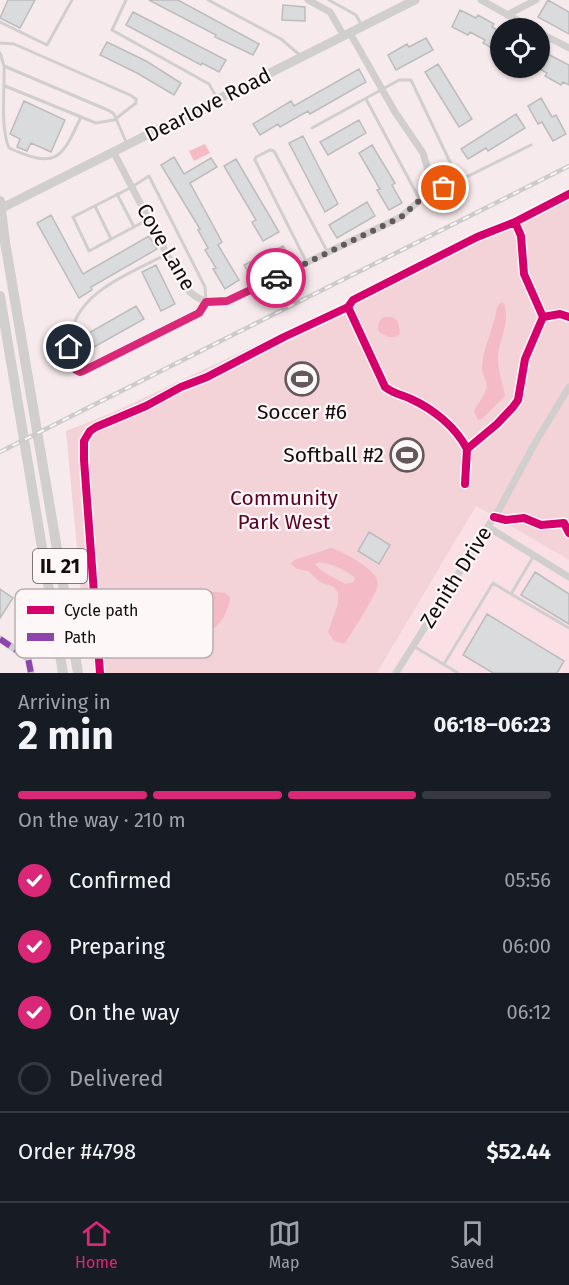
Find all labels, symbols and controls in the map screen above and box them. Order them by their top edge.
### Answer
map controls [490,18,550,78]
button: locate [490,18,550,78]
street label: Dearlove Road [141,62,275,148]
pin [418,162,469,213]
icon: bag [427,171,460,204]
street label: Cove Lane [131,199,201,295]
courier [246,248,306,308]
icon: car [260,262,293,295]
pin [43,321,94,372]
icon: home [52,330,85,363]
sports icon: Soccer #6 [284,361,320,397]
place label: Soccer #6 [257,399,347,425]
sports icon: Softball #2 [389,437,425,473]
place label: Softball #2 [283,442,384,468]
park label: Community Park West [230,485,339,535]
street label: Zenith Drive [415,521,497,633]
road number: IL 21 [33,549,87,583]
legend [15,589,213,658]
text: Cycle path [64,601,138,620]
text: Path [64,628,96,647]
text: Arriving in [18,690,111,714]
text: 06:18–06:23 [433,711,551,738]
text: 2 min [18,713,114,759]
text: On the way · 210 m [18,808,186,832]
icon: check [18,864,51,897]
text: Confirmed [69,867,172,894]
text: 05:56 [504,868,551,892]
icon: check [18,930,51,963]
text: Preparing [69,933,165,960]
text: 06:00 [502,934,551,958]
icon: check [18,996,51,1029]
text: On the way [69,999,180,1026]
text: 06:12 [507,1000,551,1024]
text: Delivered [69,1065,164,1092]
text: Order #4798 [18,1138,136,1165]
text: $52.44 [486,1138,551,1165]
tab: Home [75,1217,118,1272]
tab: Map [268,1217,301,1272]
tab: Saved [451,1217,494,1272]

